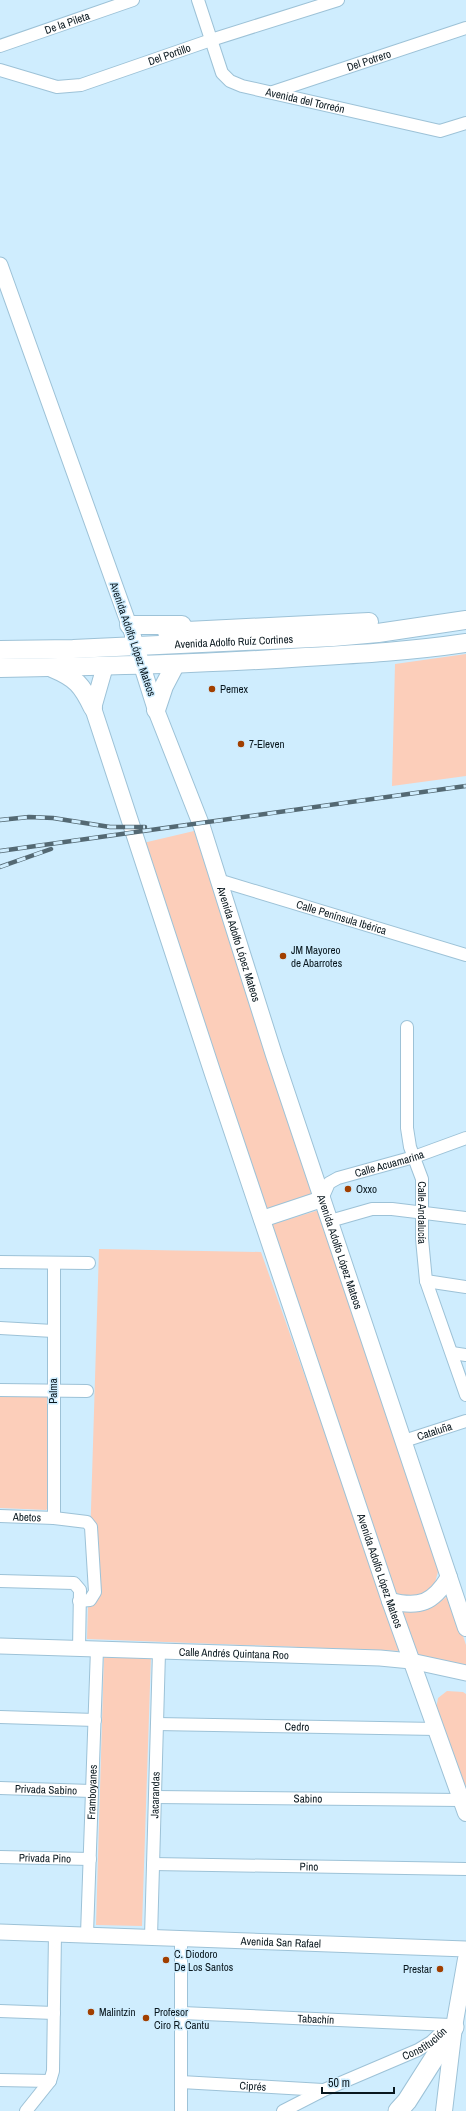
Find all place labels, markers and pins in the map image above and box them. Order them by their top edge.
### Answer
place label: Pemex [220,682,249,696]
marker: Pemex [207,684,217,694]
place label: 7-Eleven [249,737,285,751]
marker: 7-Eleven [236,739,246,749]
place label: JM Mayoreo de Abarrotes [291,943,343,970]
marker: JM Mayoreo de Abarrotes [278,951,288,961]
place label: Oxxo [356,1182,377,1196]
marker: Oxxo [343,1184,353,1194]
place label: C. Diodoro De Los Santos [174,1947,234,1974]
marker: C. Diodoro De Los Santos [161,1955,171,1965]
place label: Prestar [403,1962,432,1976]
marker: Prestar [435,1964,445,1974]
place label: Malintzin [99,2005,136,2019]
place label: Profesor Ciro R. Cantu [154,2005,209,2032]
marker: Malintzin [86,2007,96,2017]
marker: Profesor Ciro R. Cantu [141,2013,151,2023]

